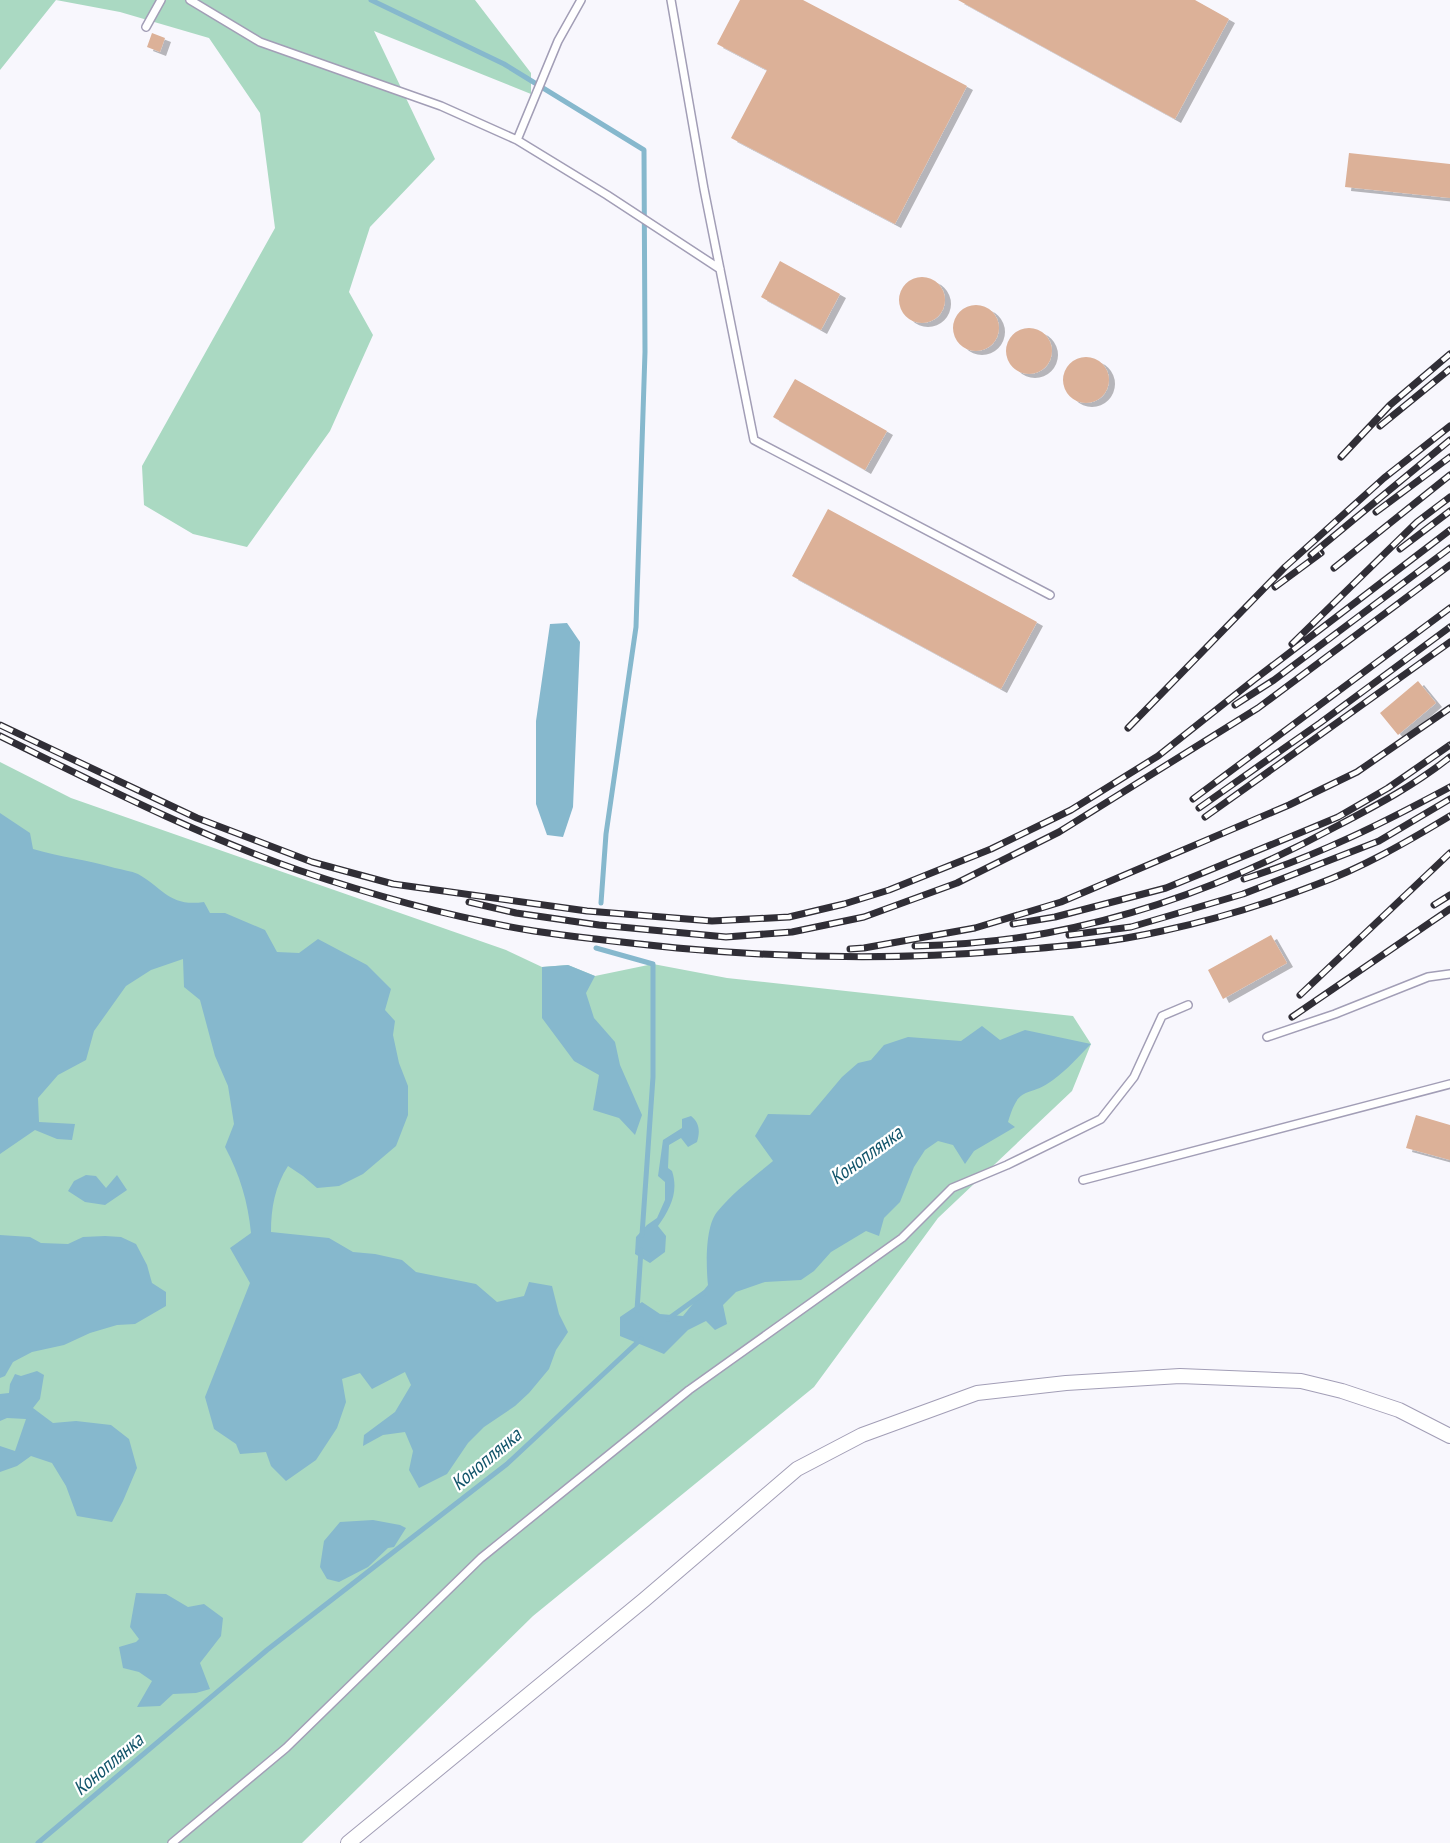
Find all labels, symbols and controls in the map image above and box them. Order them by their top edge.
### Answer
water label: Коноплянка [824,1119,908,1190]
water label: Коноплянка [446,1421,527,1496]
water label: Коноплянка [68,1726,149,1801]

